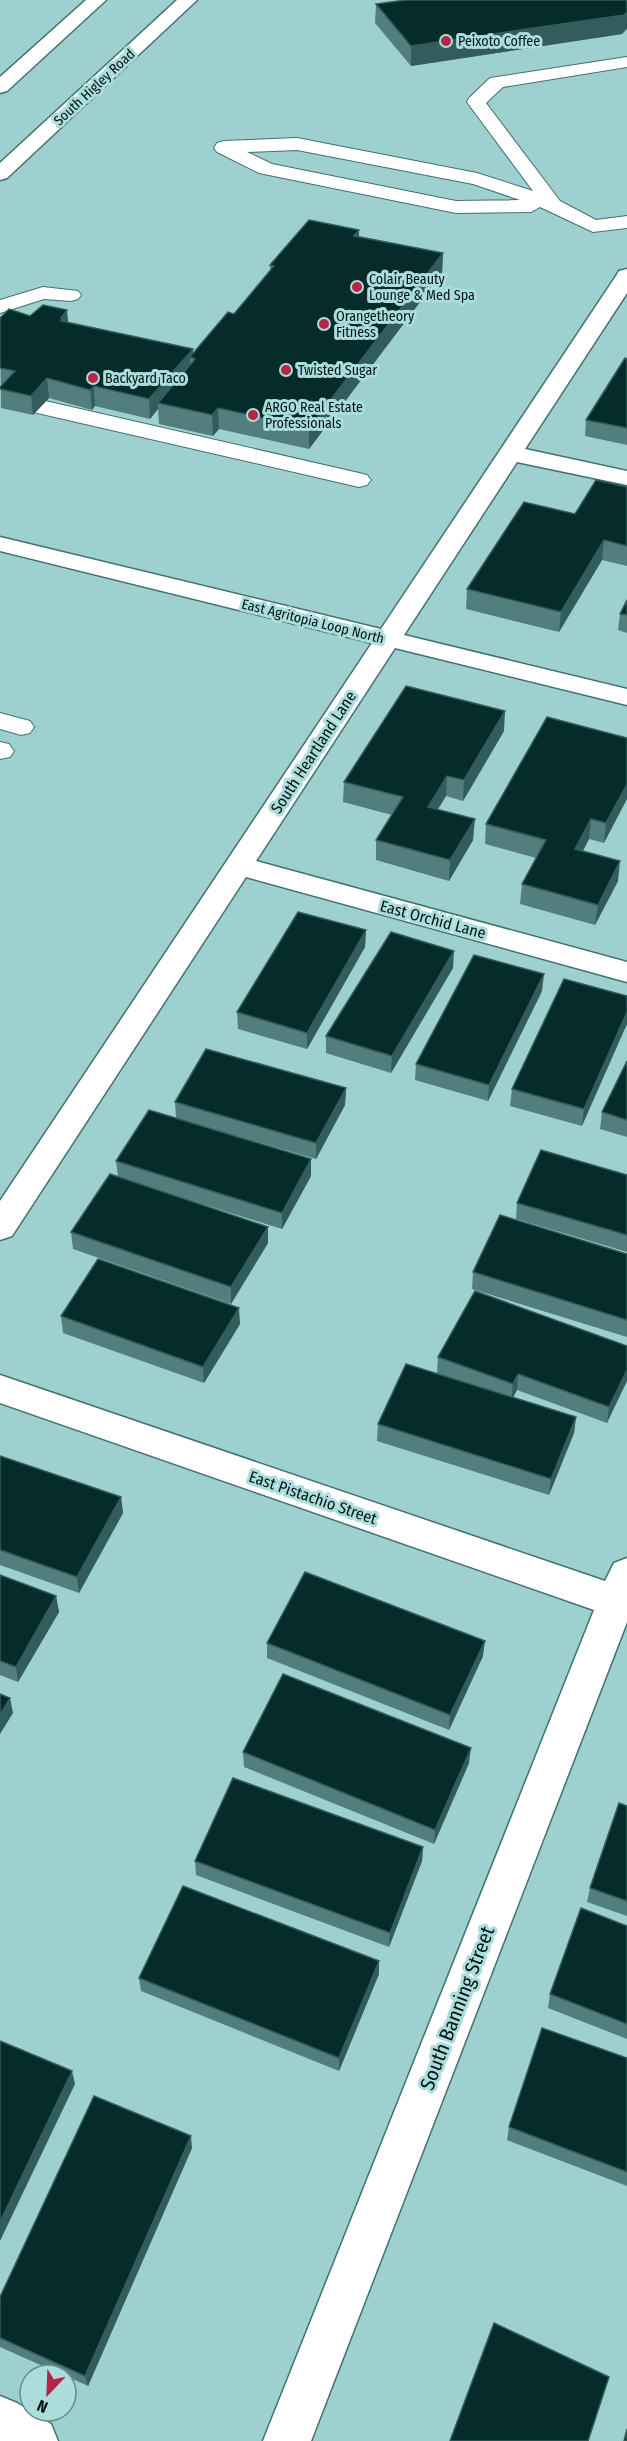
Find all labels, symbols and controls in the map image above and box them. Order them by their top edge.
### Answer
place label: Peixoto Coffee [458,33,540,50]
marker: Peixoto Coffee [439,34,453,48]
street label: South Higley Road [50,46,138,129]
place label: Colair Beauty Lounge & Med Spa [369,271,475,304]
marker: Colair Beauty Lounge & Med Spa [350,280,364,294]
place label: Orangetheory Fitness [336,308,415,341]
marker: Orangetheory Fitness [317,317,331,331]
place label: Twisted Sugar [298,362,377,379]
marker: Twisted Sugar [279,363,293,377]
place label: Backyard Taco [105,370,186,387]
marker: Backyard Taco [86,371,100,385]
place label: ARGO Real Estate Professionals [265,399,363,432]
marker: ARGO Real Estate Professionals [246,408,260,422]
street label: East Agritopia Loop North [240,596,386,647]
street label: South Heartland Lane [267,687,360,817]
street label: East Orchid Lane [378,896,488,943]
street label: East Pistachio Street [246,1467,380,1528]
street label: South Banning Street [415,1922,499,2093]
north arrow [18,2363,78,2423]
text: N [34,2396,50,2417]

